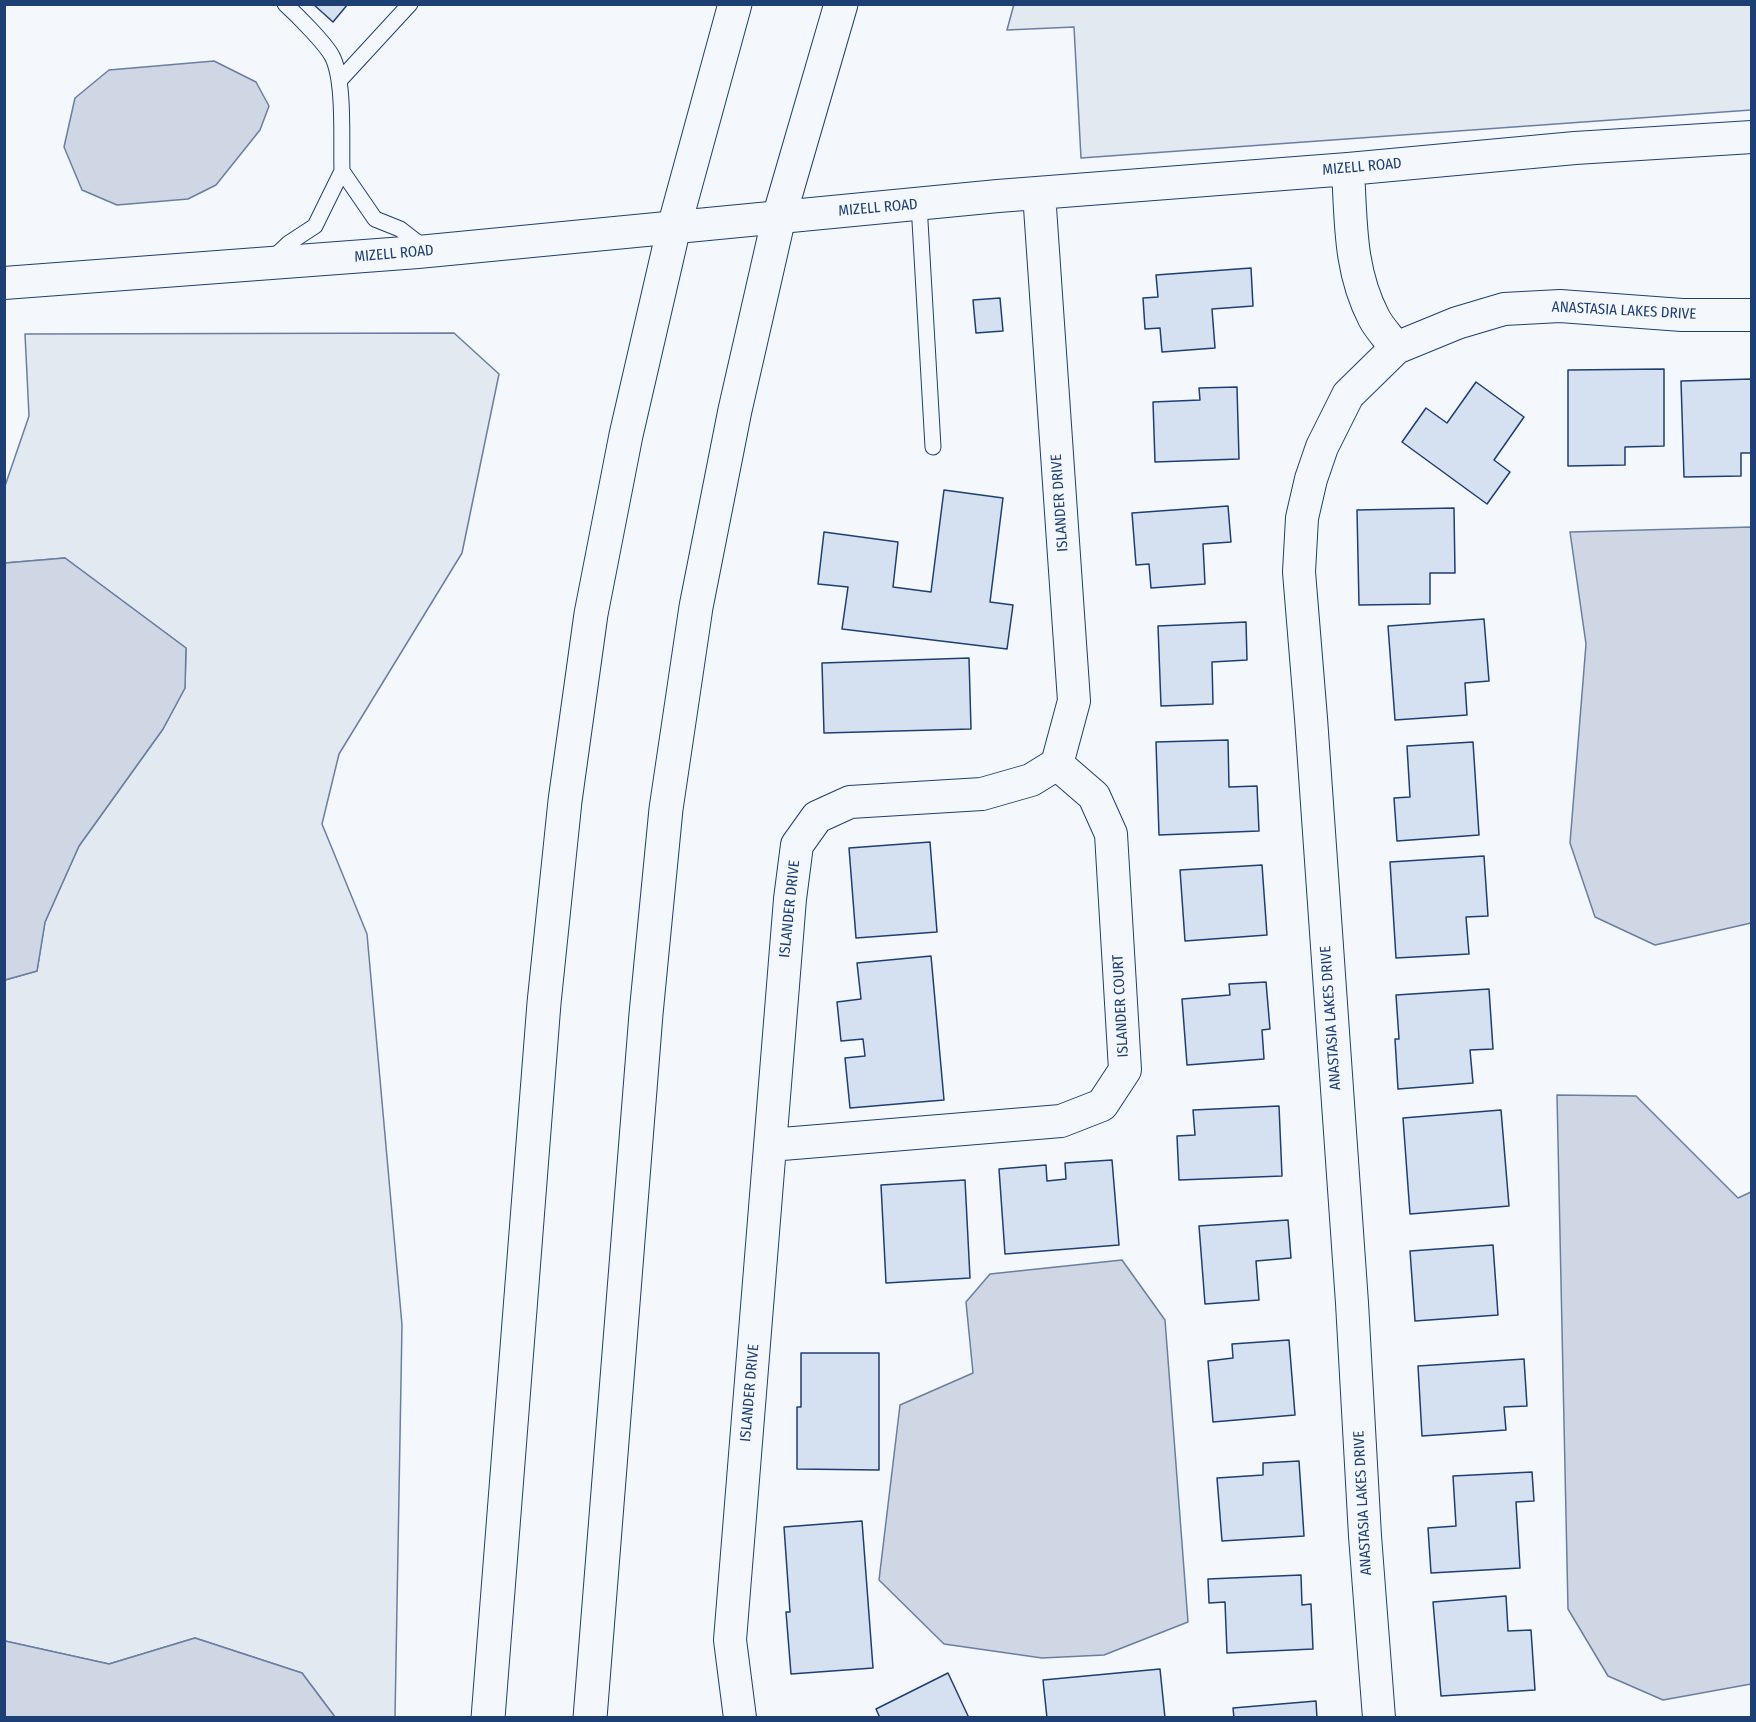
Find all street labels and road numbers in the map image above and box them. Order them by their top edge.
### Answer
street label: MIZELL ROAD [1322,155,1402,179]
street label: MIZELL ROAD [838,196,918,220]
street label: MIZELL ROAD [354,242,434,266]
street label: ANASTASIA LAKES DRIVE [1551,298,1697,324]
street label: ISLANDER DRIVE [1048,454,1072,552]
street label: ISLANDER DRIVE [776,859,804,959]
street label: ANASTASIA LAKES DRIVE [1317,945,1345,1091]
street label: ISLANDER COURT [1109,954,1133,1058]
street label: ISLANDER DRIVE [737,1343,763,1443]
street label: ANASTASIA LAKES DRIVE [1350,1430,1376,1576]

